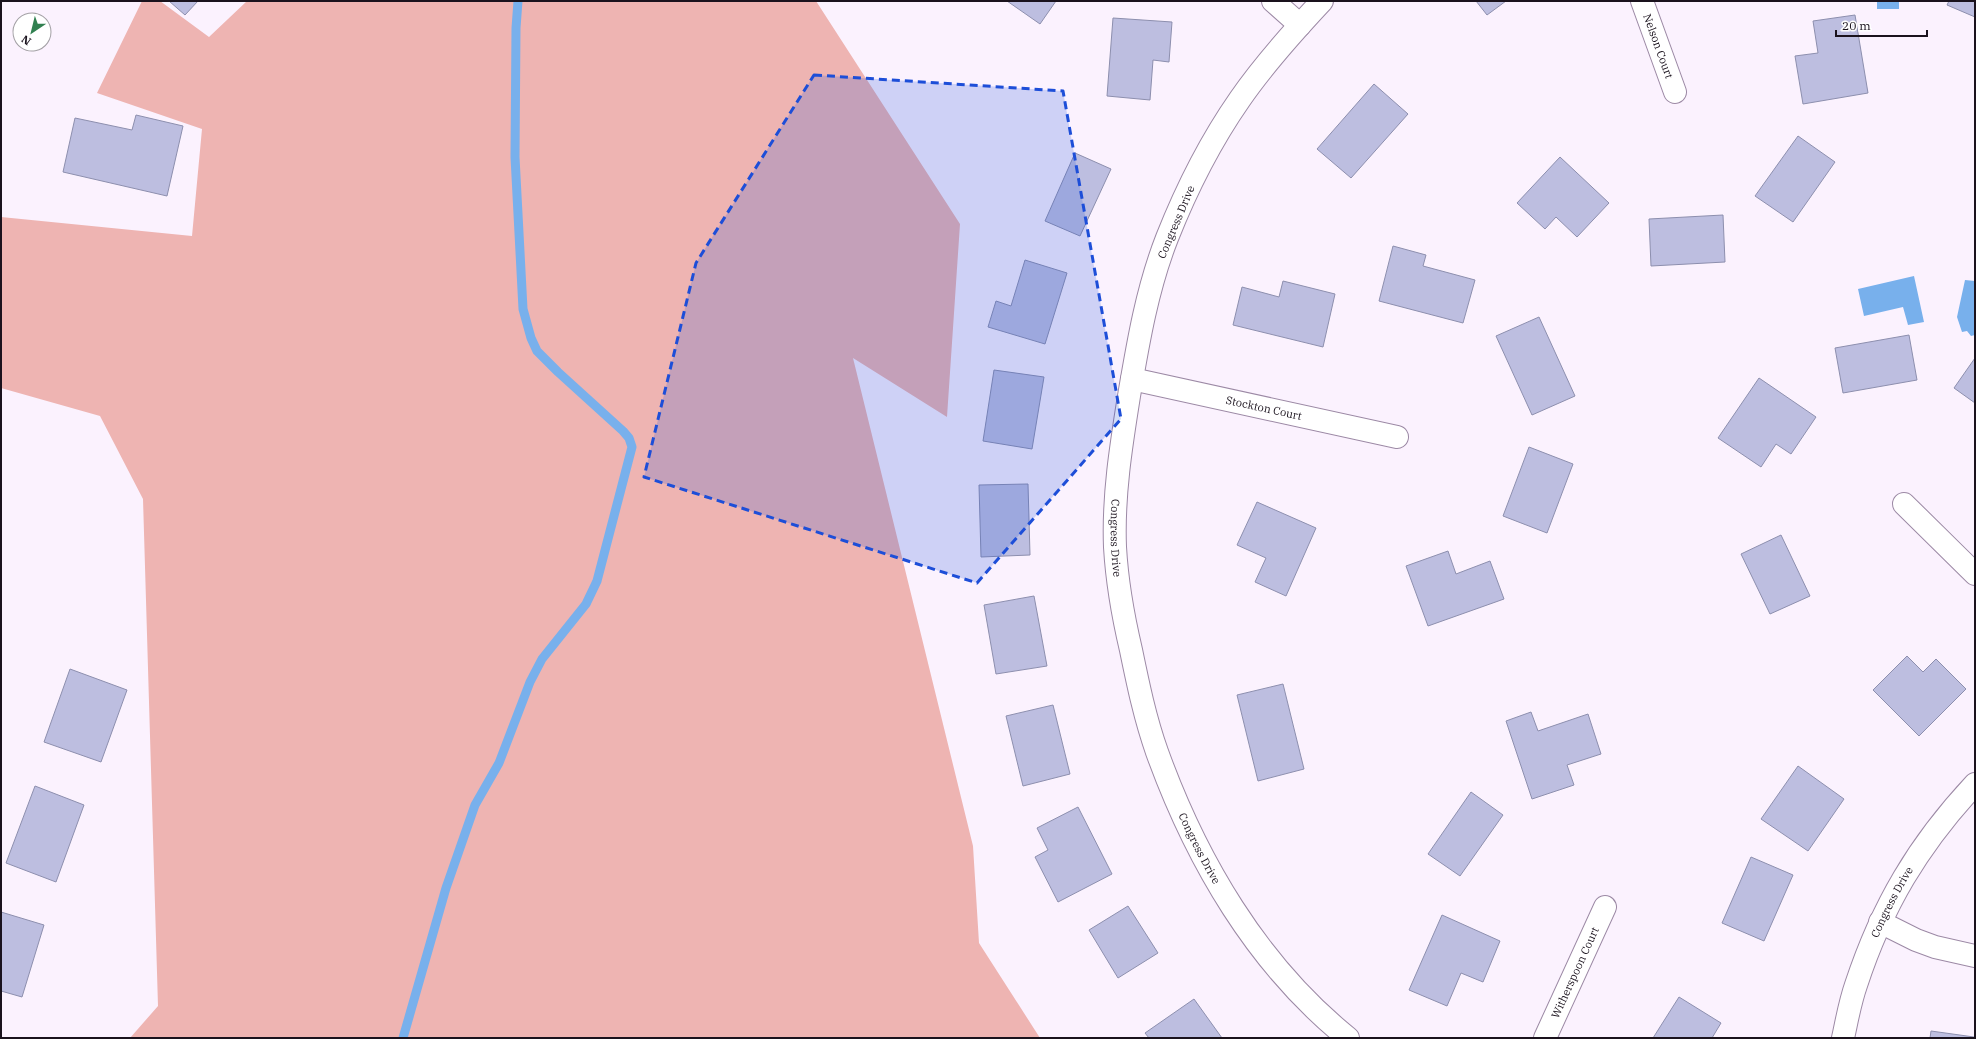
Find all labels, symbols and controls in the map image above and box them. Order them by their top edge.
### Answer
north arrow [12,12,52,52]
street label: Nelson Court [1640,12,1677,81]
scale bar [1836,12,1927,38]
text: 20 m [1842,18,1871,33]
text: N [18,32,34,48]
street label: Congress Drive [1154,183,1198,261]
street label: Stockton Court [1225,393,1303,423]
street label: Congress Drive [1108,499,1125,578]
street label: Congress Drive [1175,811,1224,887]
street label: Congress Drive [1868,864,1916,940]
street label: Witherspoon Court [1548,925,1602,1020]

